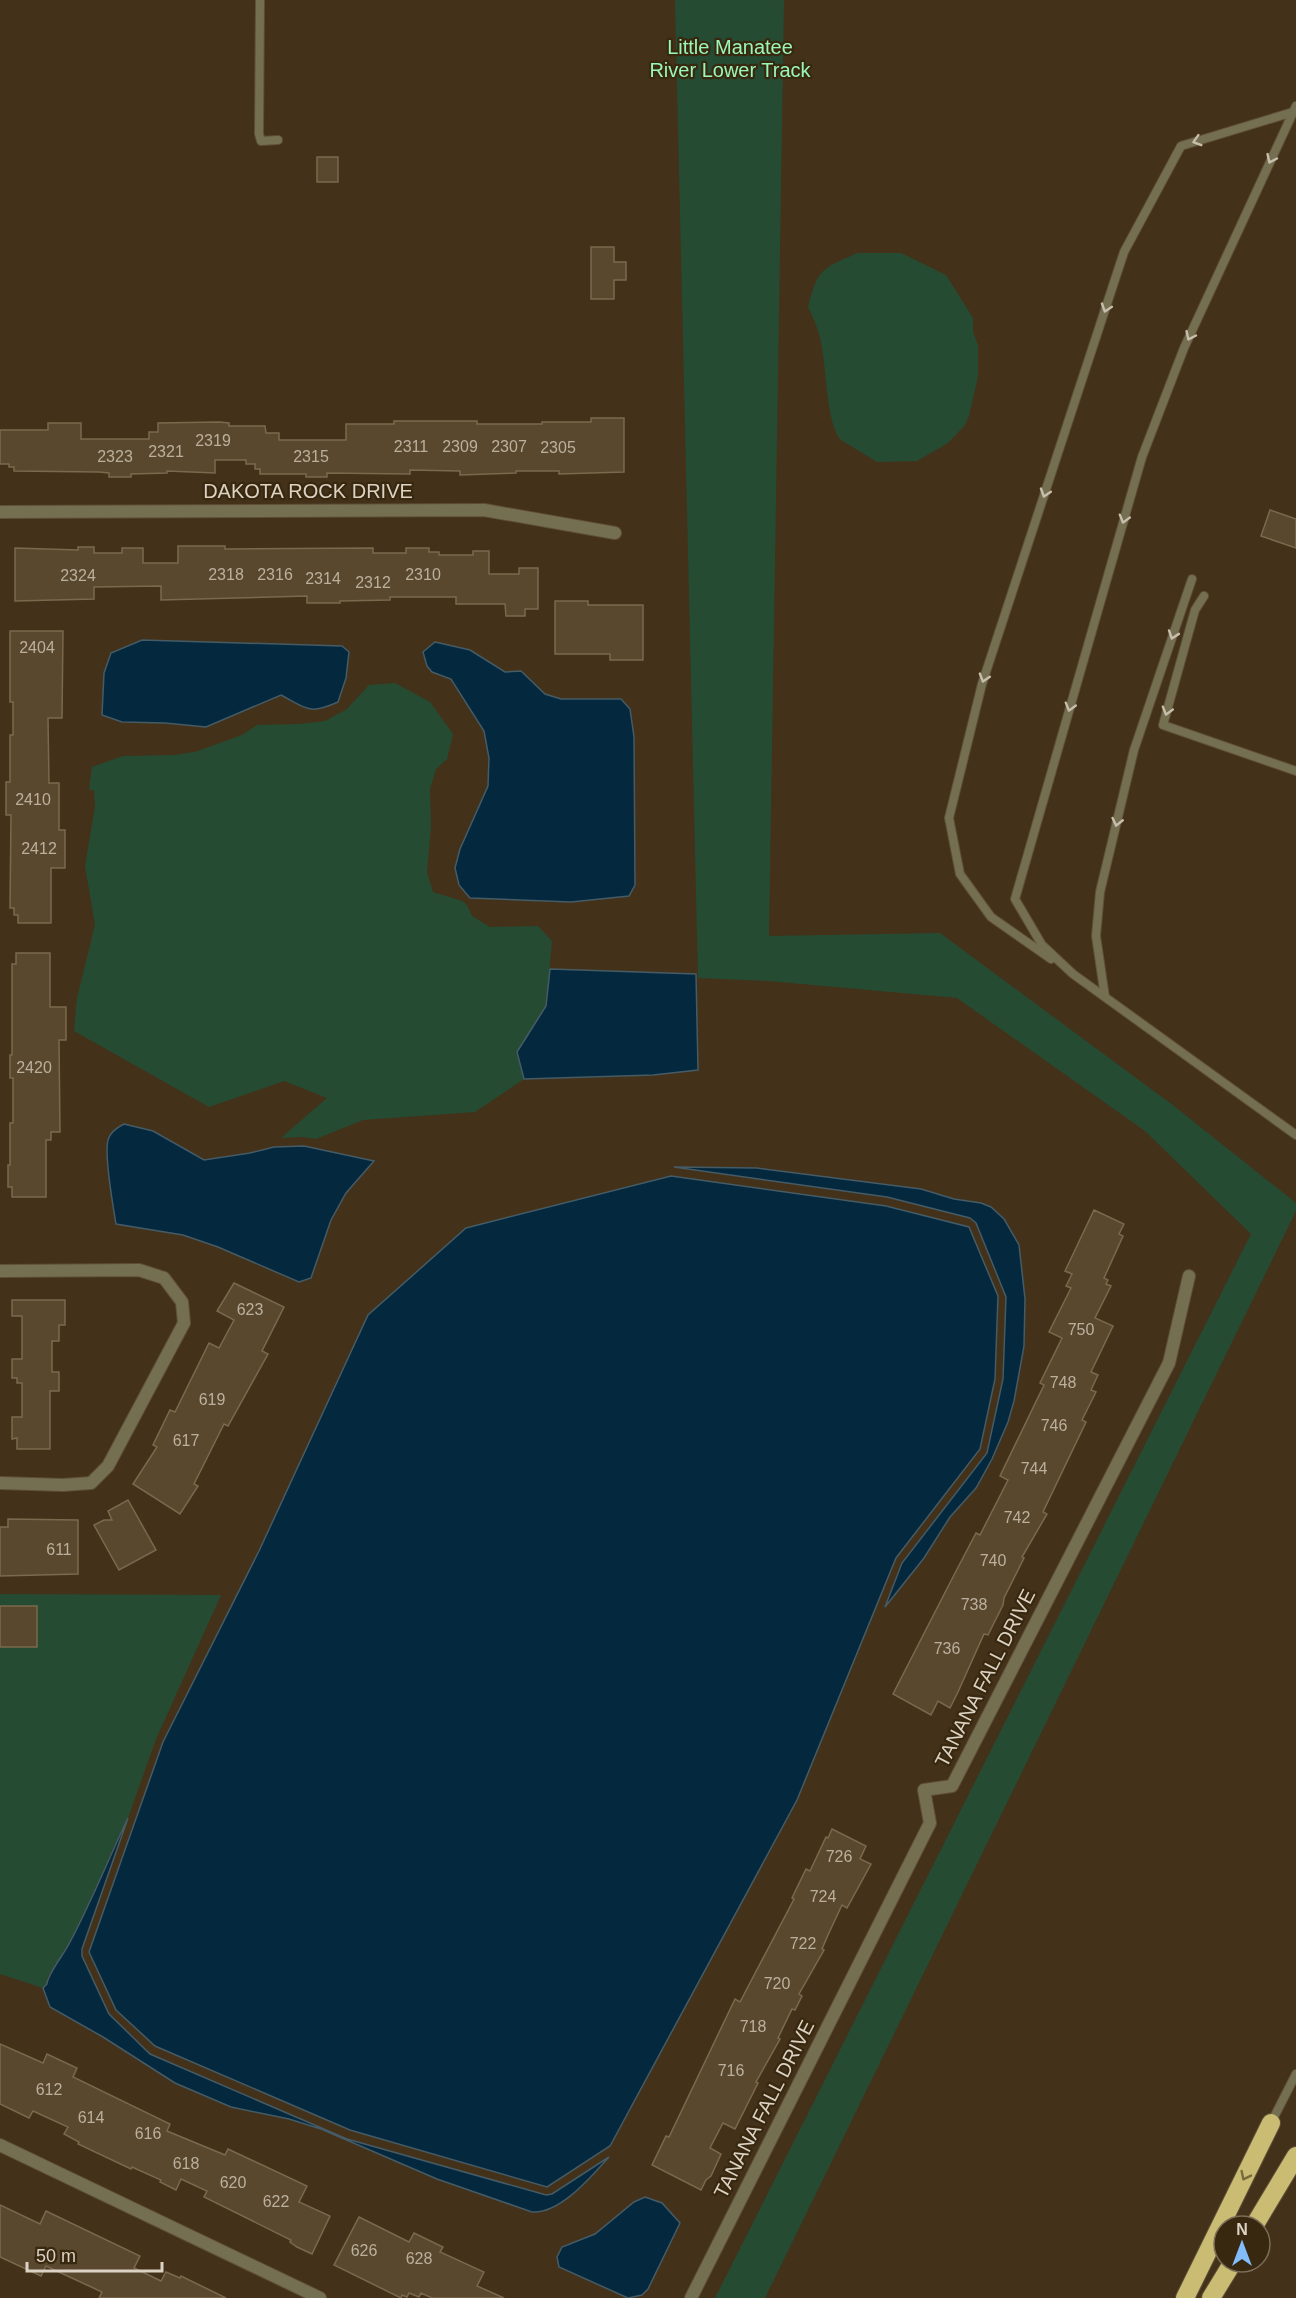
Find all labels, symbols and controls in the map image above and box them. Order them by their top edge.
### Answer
park label: Little Manatee River Lower Track [649,36,812,81]
one-way arrow [1192,134,1203,147]
one-way arrow [1267,152,1279,163]
one-way arrow [1101,302,1113,313]
one-way arrow [1185,329,1197,340]
house number: 2319 [195,432,231,449]
house number: 2311 [394,438,428,455]
house number: 2309 [442,438,478,455]
house number: 2307 [491,438,527,455]
house number: 2305 [540,439,576,456]
house number: 2321 [148,443,184,460]
house number: 2323 [97,448,133,465]
house number: 2315 [293,448,329,465]
street label: DAKOTA ROCK DRIVE [203,480,413,502]
one-way arrow [1040,487,1052,498]
one-way arrow [1119,513,1131,524]
house number: 2318 [208,566,244,583]
house number: 2316 [257,566,293,583]
house number: 2310 [405,566,441,583]
house number: 2324 [60,567,96,584]
house number: 2314 [305,570,341,587]
house number: 2312 [355,574,391,591]
one-way arrow [1168,629,1180,640]
house number: 2404 [19,639,55,656]
one-way arrow [979,672,992,683]
one-way arrow [1065,701,1077,712]
one-way arrow [1162,705,1174,716]
house number: 2410 [15,791,51,808]
one-way arrow [1111,816,1124,826]
house number: 2412 [21,840,57,857]
house number: 2420 [16,1059,52,1076]
house number: 623 [237,1301,263,1318]
house number: 750 [1068,1321,1094,1338]
house number: 748 [1050,1374,1076,1391]
house number: 619 [199,1391,225,1408]
house number: 746 [1041,1417,1067,1434]
house number: 617 [173,1432,199,1449]
house number: 744 [1021,1460,1047,1477]
house number: 742 [1004,1509,1030,1526]
house number: 611 [46,1541,72,1558]
house number: 740 [980,1552,1006,1569]
street label: TANANA FALL DRIVE [931,1585,1039,1771]
house number: 738 [961,1596,987,1613]
house number: 736 [934,1640,960,1657]
house number: 726 [826,1848,852,1865]
house number: 724 [810,1888,836,1905]
house number: 722 [790,1935,816,1952]
house number: 720 [764,1975,790,1992]
street label: TANANA FALL DRIVE [710,2016,818,2202]
house number: 718 [740,2018,766,2035]
house number: 716 [718,2062,744,2079]
house number: 612 [36,2081,62,2098]
house number: 614 [78,2109,104,2126]
house number: 616 [135,2125,161,2142]
house number: 618 [173,2155,199,2172]
one-way arrow [1240,2169,1252,2180]
house number: 620 [220,2174,246,2191]
house number: 622 [263,2193,289,2210]
north arrow [1212,2214,1272,2274]
text: N [1236,2221,1248,2238]
scale bar [27,2235,162,2273]
house number: 626 [351,2242,377,2259]
text: 50 m [36,2246,76,2266]
house number: 628 [406,2250,432,2267]

